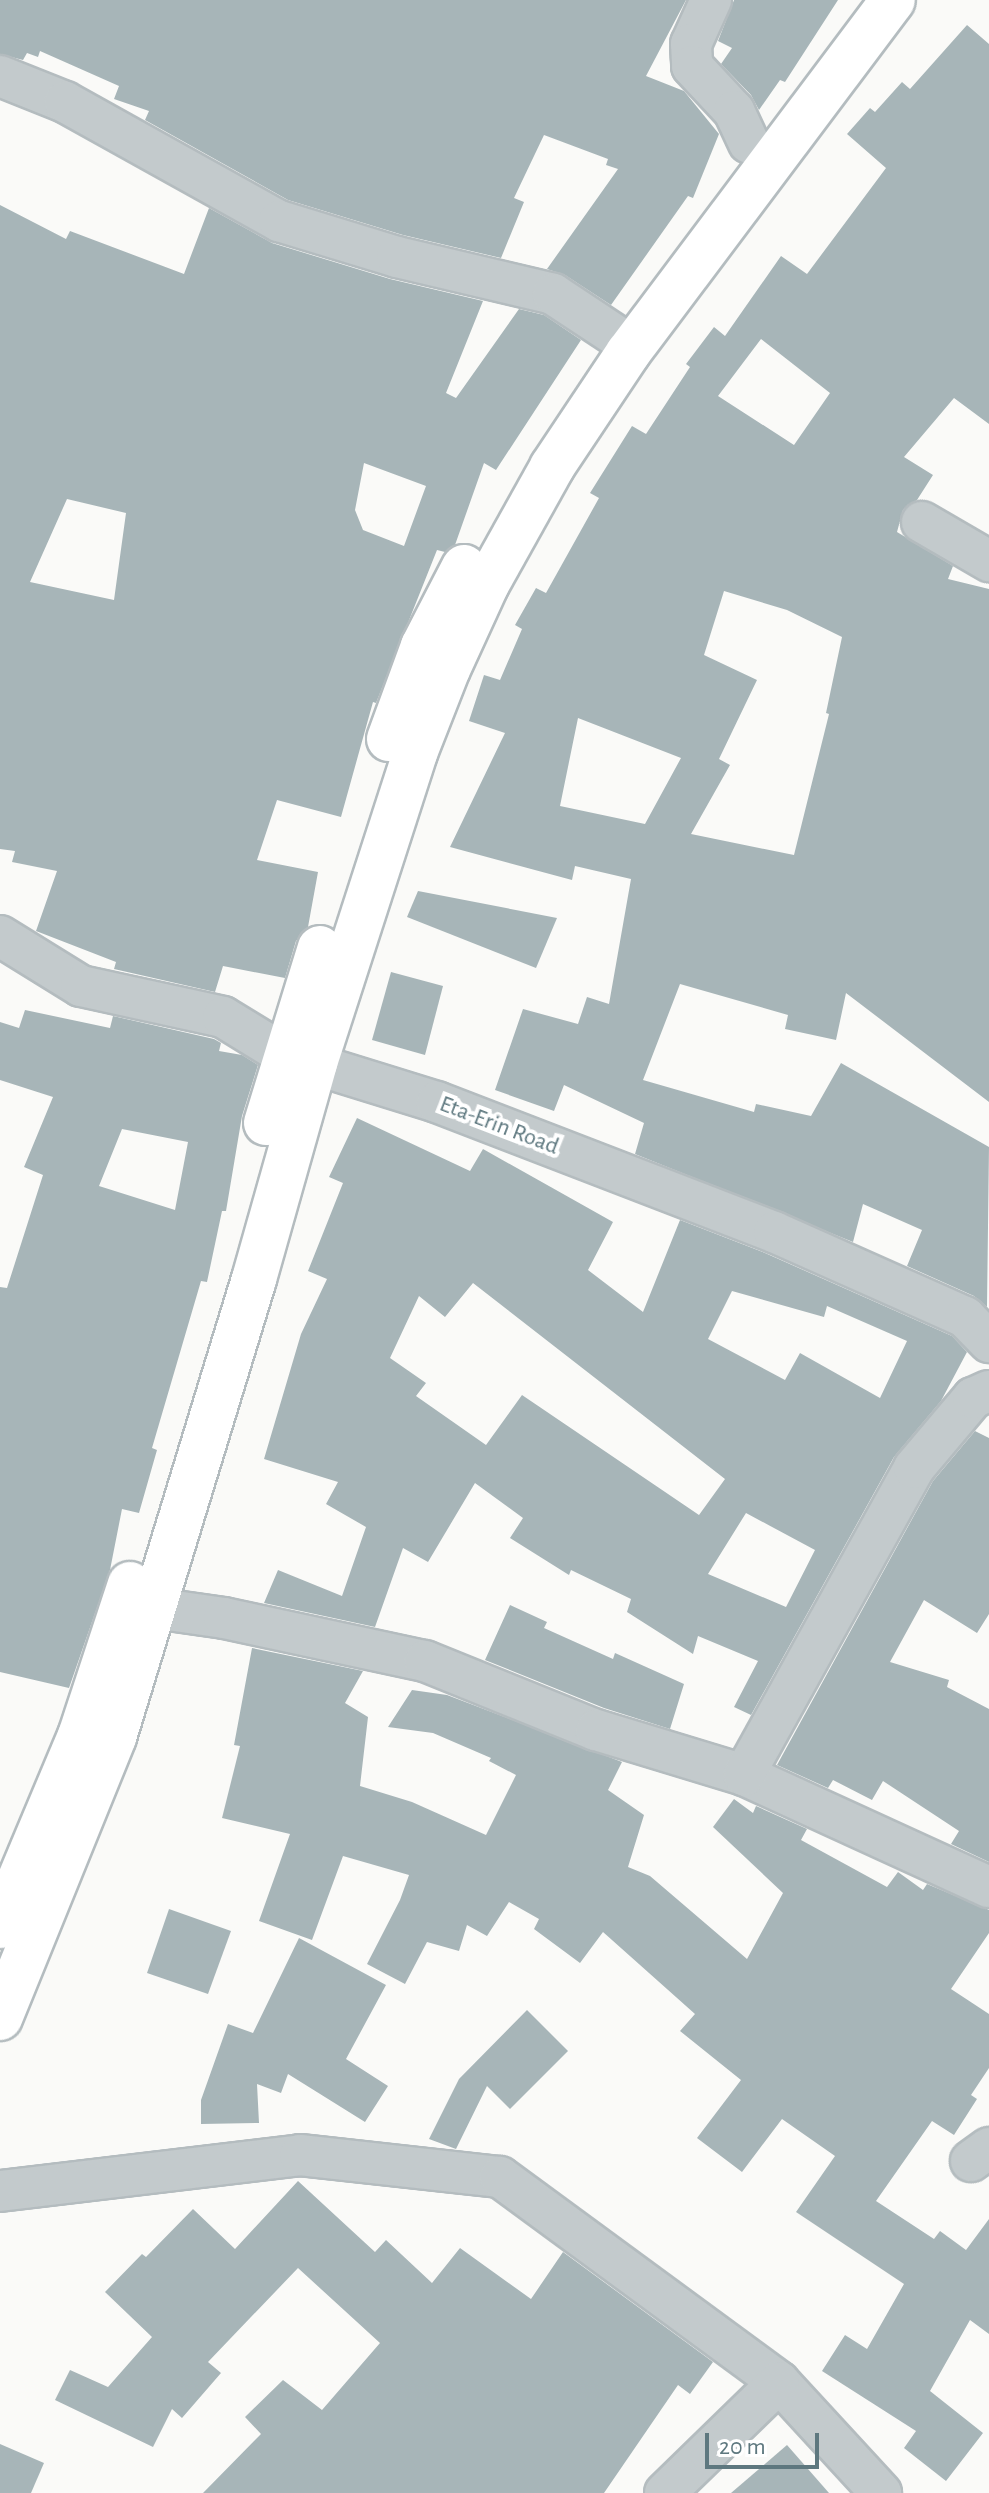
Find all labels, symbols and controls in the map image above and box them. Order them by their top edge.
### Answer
street label: Eta-Erin Road [435,1090,563,1162]
scale bar [709,2417,823,2467]
text: 20 m [719,2435,766,2459]

